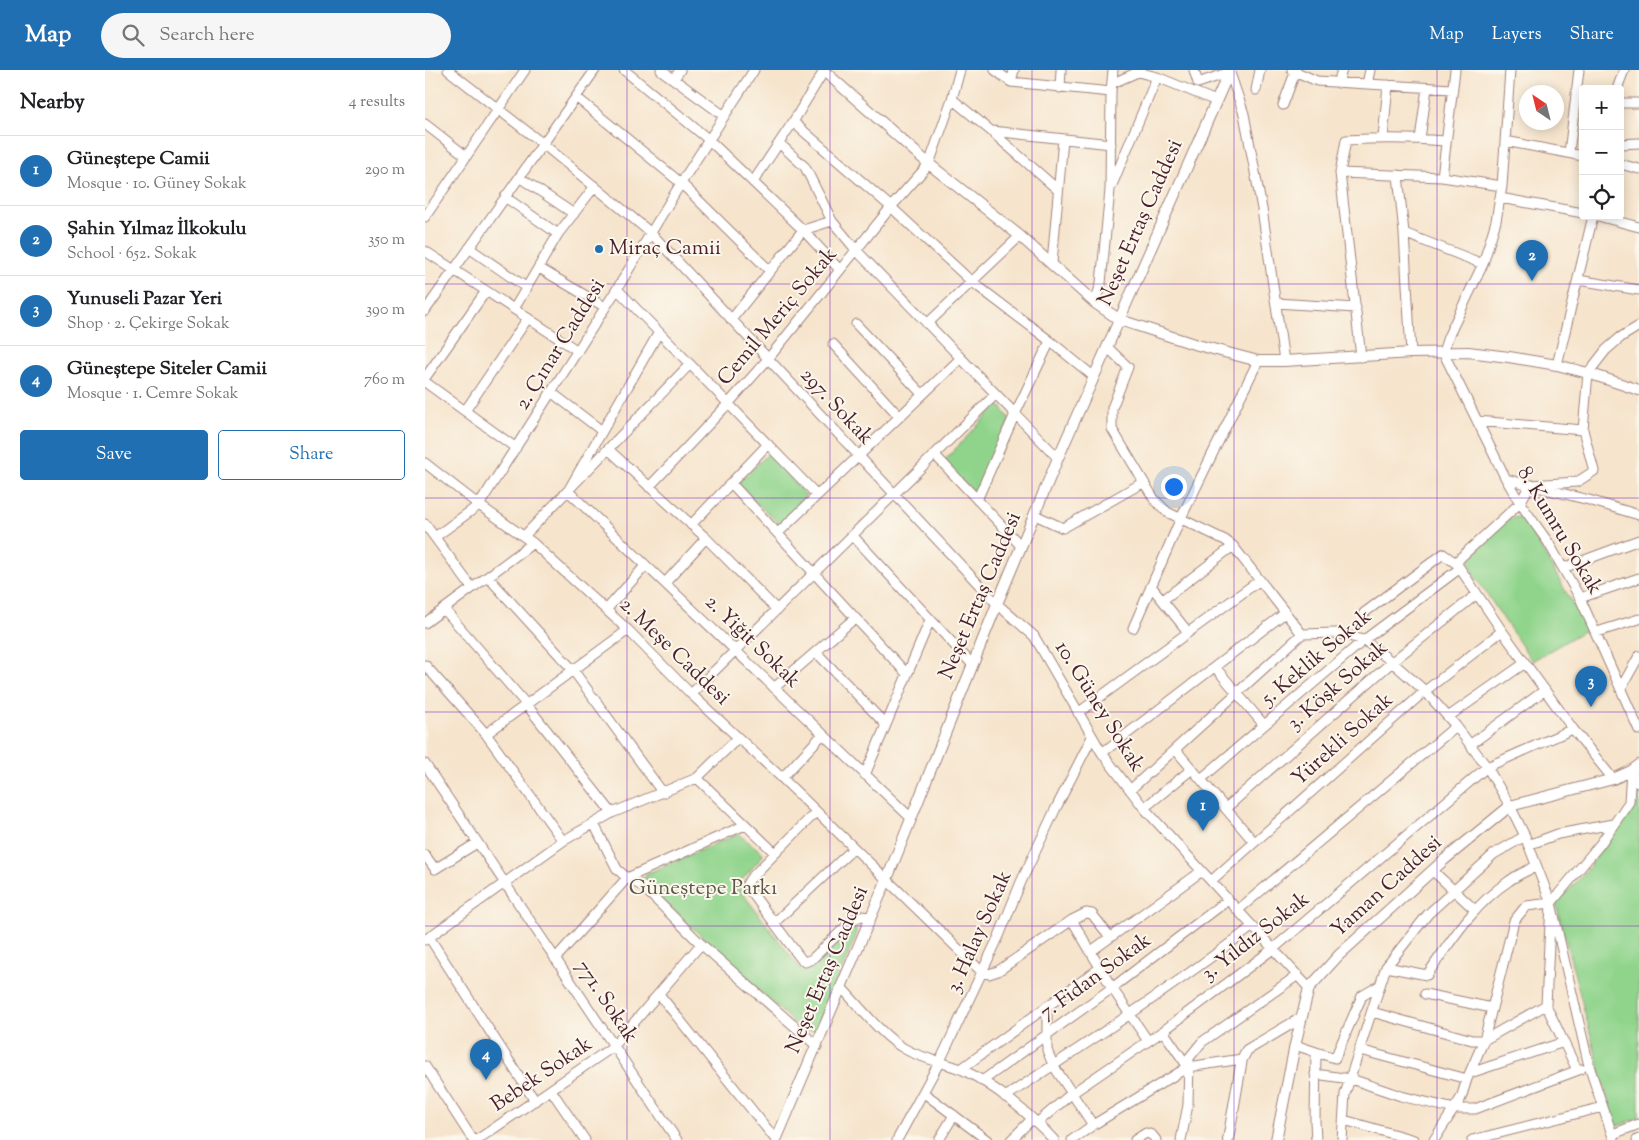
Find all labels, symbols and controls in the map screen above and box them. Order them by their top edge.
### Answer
search box [101,13,451,58]
text: Map [25,18,71,52]
icon: search [119,21,147,49]
text: Search here [159,22,255,49]
text: Map [1429,22,1464,48]
text: Layers [1492,22,1542,48]
text: Share [1570,22,1614,48]
north arrow [1519,85,1564,130]
map controls [1579,85,1624,220]
button: + [1579,85,1624,130]
text: Nearby [20,88,85,118]
text: 4 results [349,91,405,114]
button: − [1579,130,1624,175]
street label: Neşet Ertaş Caddesi [1091,135,1191,311]
text: Güneştepe Camii [67,146,210,173]
text: 1 [33,159,39,182]
text: 290 m [365,159,405,182]
text: Mosque · 10. Güney Sokak [67,173,247,196]
button: locate [1579,175,1624,220]
text: Şahin Yılmaz İlkokulu [67,216,247,243]
text: 2 [32,229,40,252]
text: 350 m [368,229,405,252]
place label: Miraç Camii [609,234,721,264]
pin: 2 [1516,240,1548,281]
street label: Cemil Meriç Sokak [711,241,845,393]
text: School · 652. Sokak [67,243,197,266]
marker: Miraç Camii [593,243,605,255]
street label: 2. Çınar Caddesi [509,274,613,416]
text: Yunuseli Pazar Yeri [67,286,222,313]
text: 3 [33,299,39,322]
text: 390 m [366,299,405,322]
text: Shop · 2. Çekirge Sokak [67,313,230,336]
text: Güneştepe Siteler Camii [67,356,267,383]
street label: 297. Sokak [792,362,880,453]
text: 4 [32,369,40,392]
text: 760 m [364,369,405,392]
text: Mosque · 1. Cemre Sokak [67,383,239,406]
button: Save [20,430,208,480]
button: Share [218,430,405,480]
street label: 8. Kumru Sokak [1509,461,1609,601]
your location [1161,474,1187,500]
street label: Neşet Ertaş Caddesi [932,508,1030,684]
street label: 2. Yiğit Sokak [697,588,807,696]
street label: 2. Meşe Caddesi [612,591,736,713]
street label: 5. Keklik Sokak [1254,602,1379,714]
street label: 3. Köşk Sokak [1281,633,1395,738]
street label: 10. Güney Sokak [1047,636,1152,779]
pin: 3 [1575,666,1607,707]
street label: Yürekli Sokak [1286,686,1401,794]
pin: 1 [1187,790,1219,831]
street label: Yaman Caddesi [1325,829,1449,945]
street label: 3. Halay Sokak [940,865,1021,998]
park label: Güneştepe Parkı [629,874,777,904]
street label: Neşet Ertaş Caddesi [779,882,877,1058]
street label: 3. Yıldız Sokak [1196,885,1317,989]
street label: 7. Fidan Sokak [1034,926,1158,1028]
street label: 771. Sokak [567,954,645,1050]
street label: Bebek Sokak [485,1030,599,1120]
pin: 4 [470,1039,502,1080]

